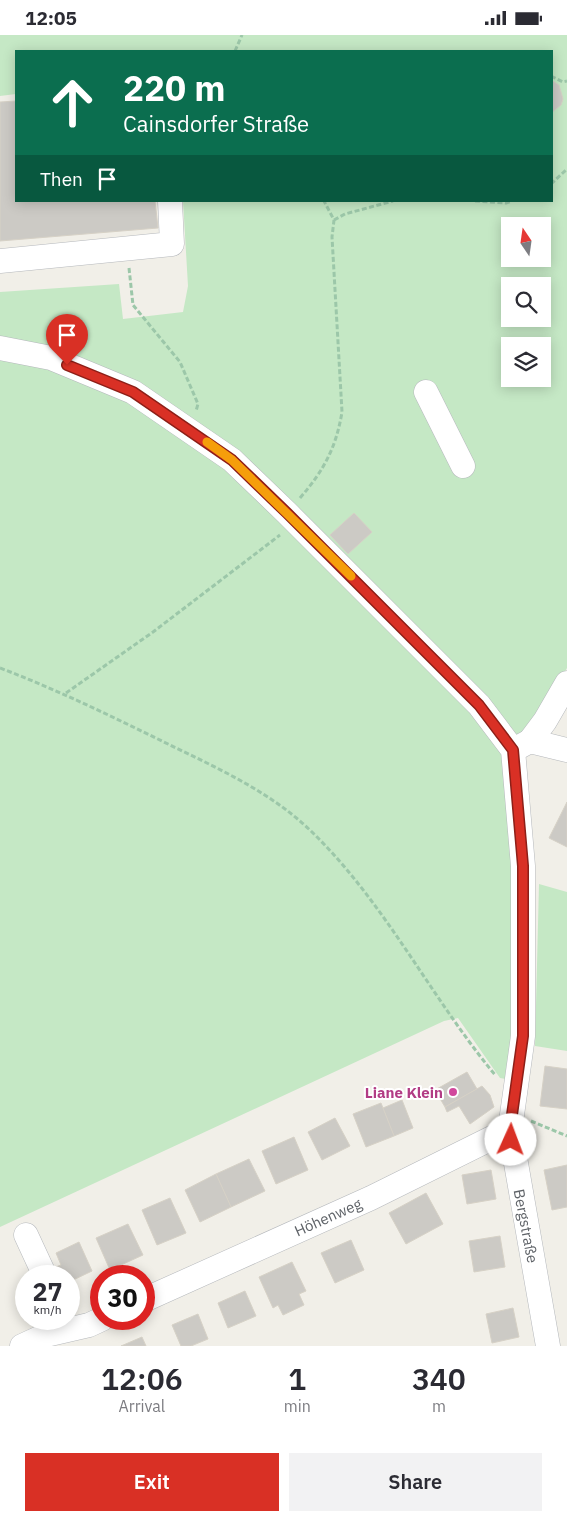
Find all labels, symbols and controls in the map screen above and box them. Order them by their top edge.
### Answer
text: 12:05 [25,6,77,30]
text: 220 m [123,65,226,111]
icon: ahead [40,70,105,135]
text: Cainsdorfer Straße [123,109,309,138]
icon: arrive [93,165,121,193]
text: Then [40,167,83,191]
north arrow [501,217,551,267]
map controls [501,217,551,387]
button: search [501,277,551,327]
pin [46,314,88,365]
icon: arrive [53,321,81,349]
button: layers [501,337,551,387]
place label: Liane Klein [365,1083,443,1102]
marker: Liane Klein [447,1086,459,1098]
position arrow [484,1113,536,1165]
street label: Bergstraße [510,1187,542,1265]
street label: Höhenweg [291,1194,365,1240]
speed limit sign: 30 [90,1265,155,1330]
text: 27 [32,1275,63,1308]
text: km/h [33,1302,62,1317]
text: 12:06 [101,1359,183,1398]
text: 1 [288,1359,306,1398]
text: 340 [412,1359,466,1398]
text: Arrival [119,1396,165,1416]
text: min [284,1396,311,1416]
text: m [432,1396,446,1416]
button: Exit [25,1453,279,1511]
button: Share [289,1453,542,1511]

